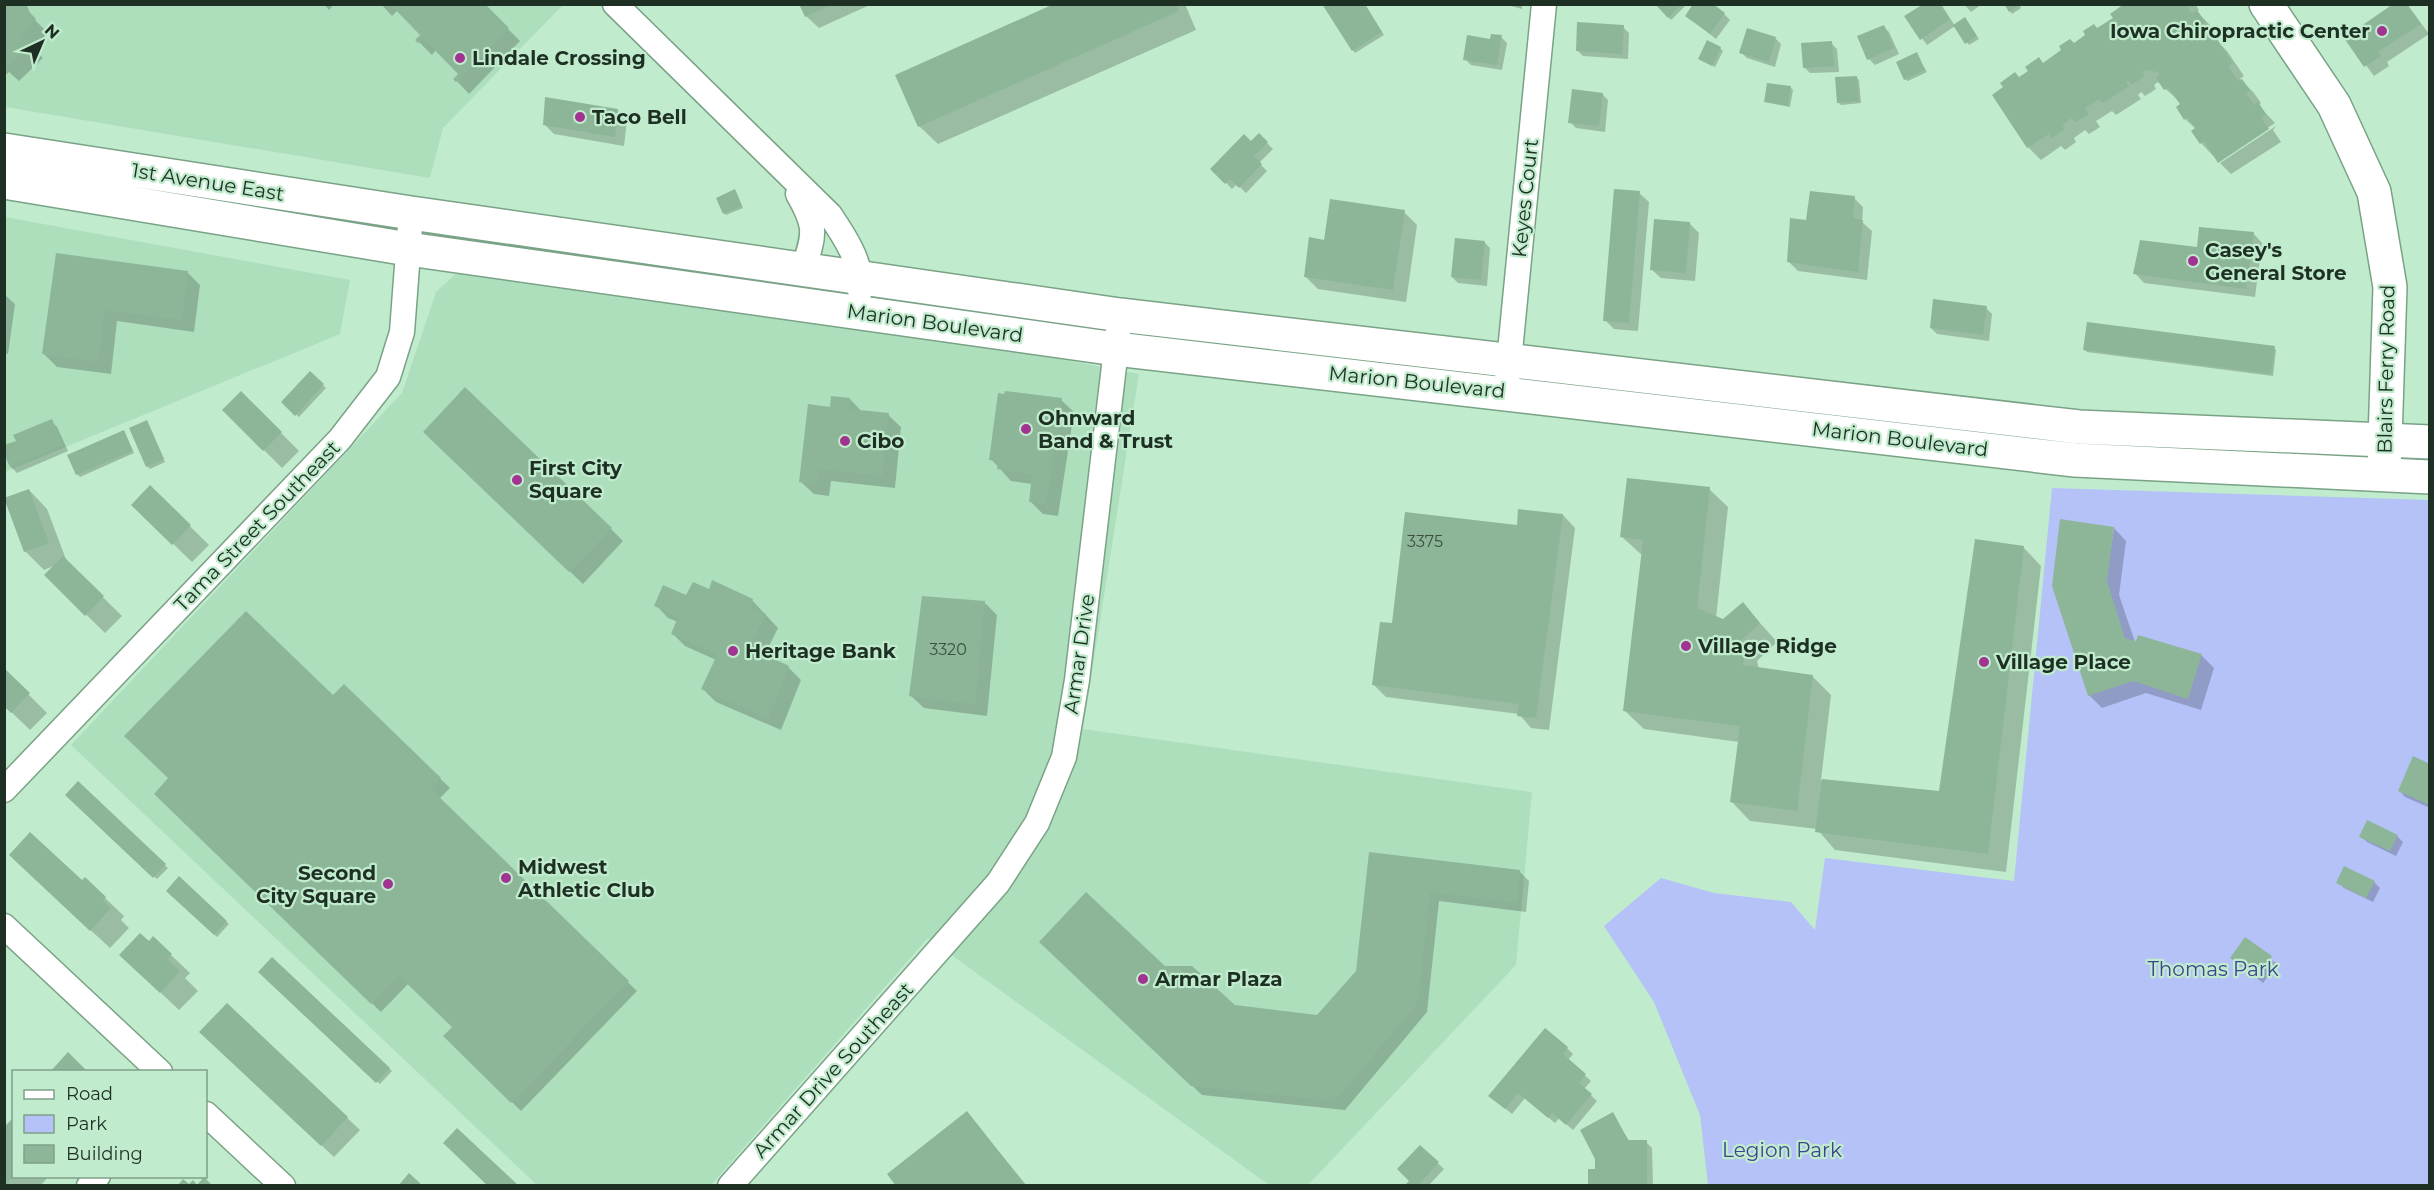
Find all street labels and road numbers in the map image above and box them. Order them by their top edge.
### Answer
street label: Keyes Court [1507,137,1543,259]
street label: 1st Avenue East [130,158,286,206]
street label: Blairs Ferry Road [2373,284,2399,454]
street label: Marion Boulevard [846,299,1024,347]
street label: Marion Boulevard [1328,361,1506,403]
street label: Marion Boulevard [1811,416,1989,462]
street label: Tama Street Southeast [169,436,345,616]
street label: Armar Drive [1059,592,1099,716]
street label: Armar Drive Southeast [748,977,918,1163]

